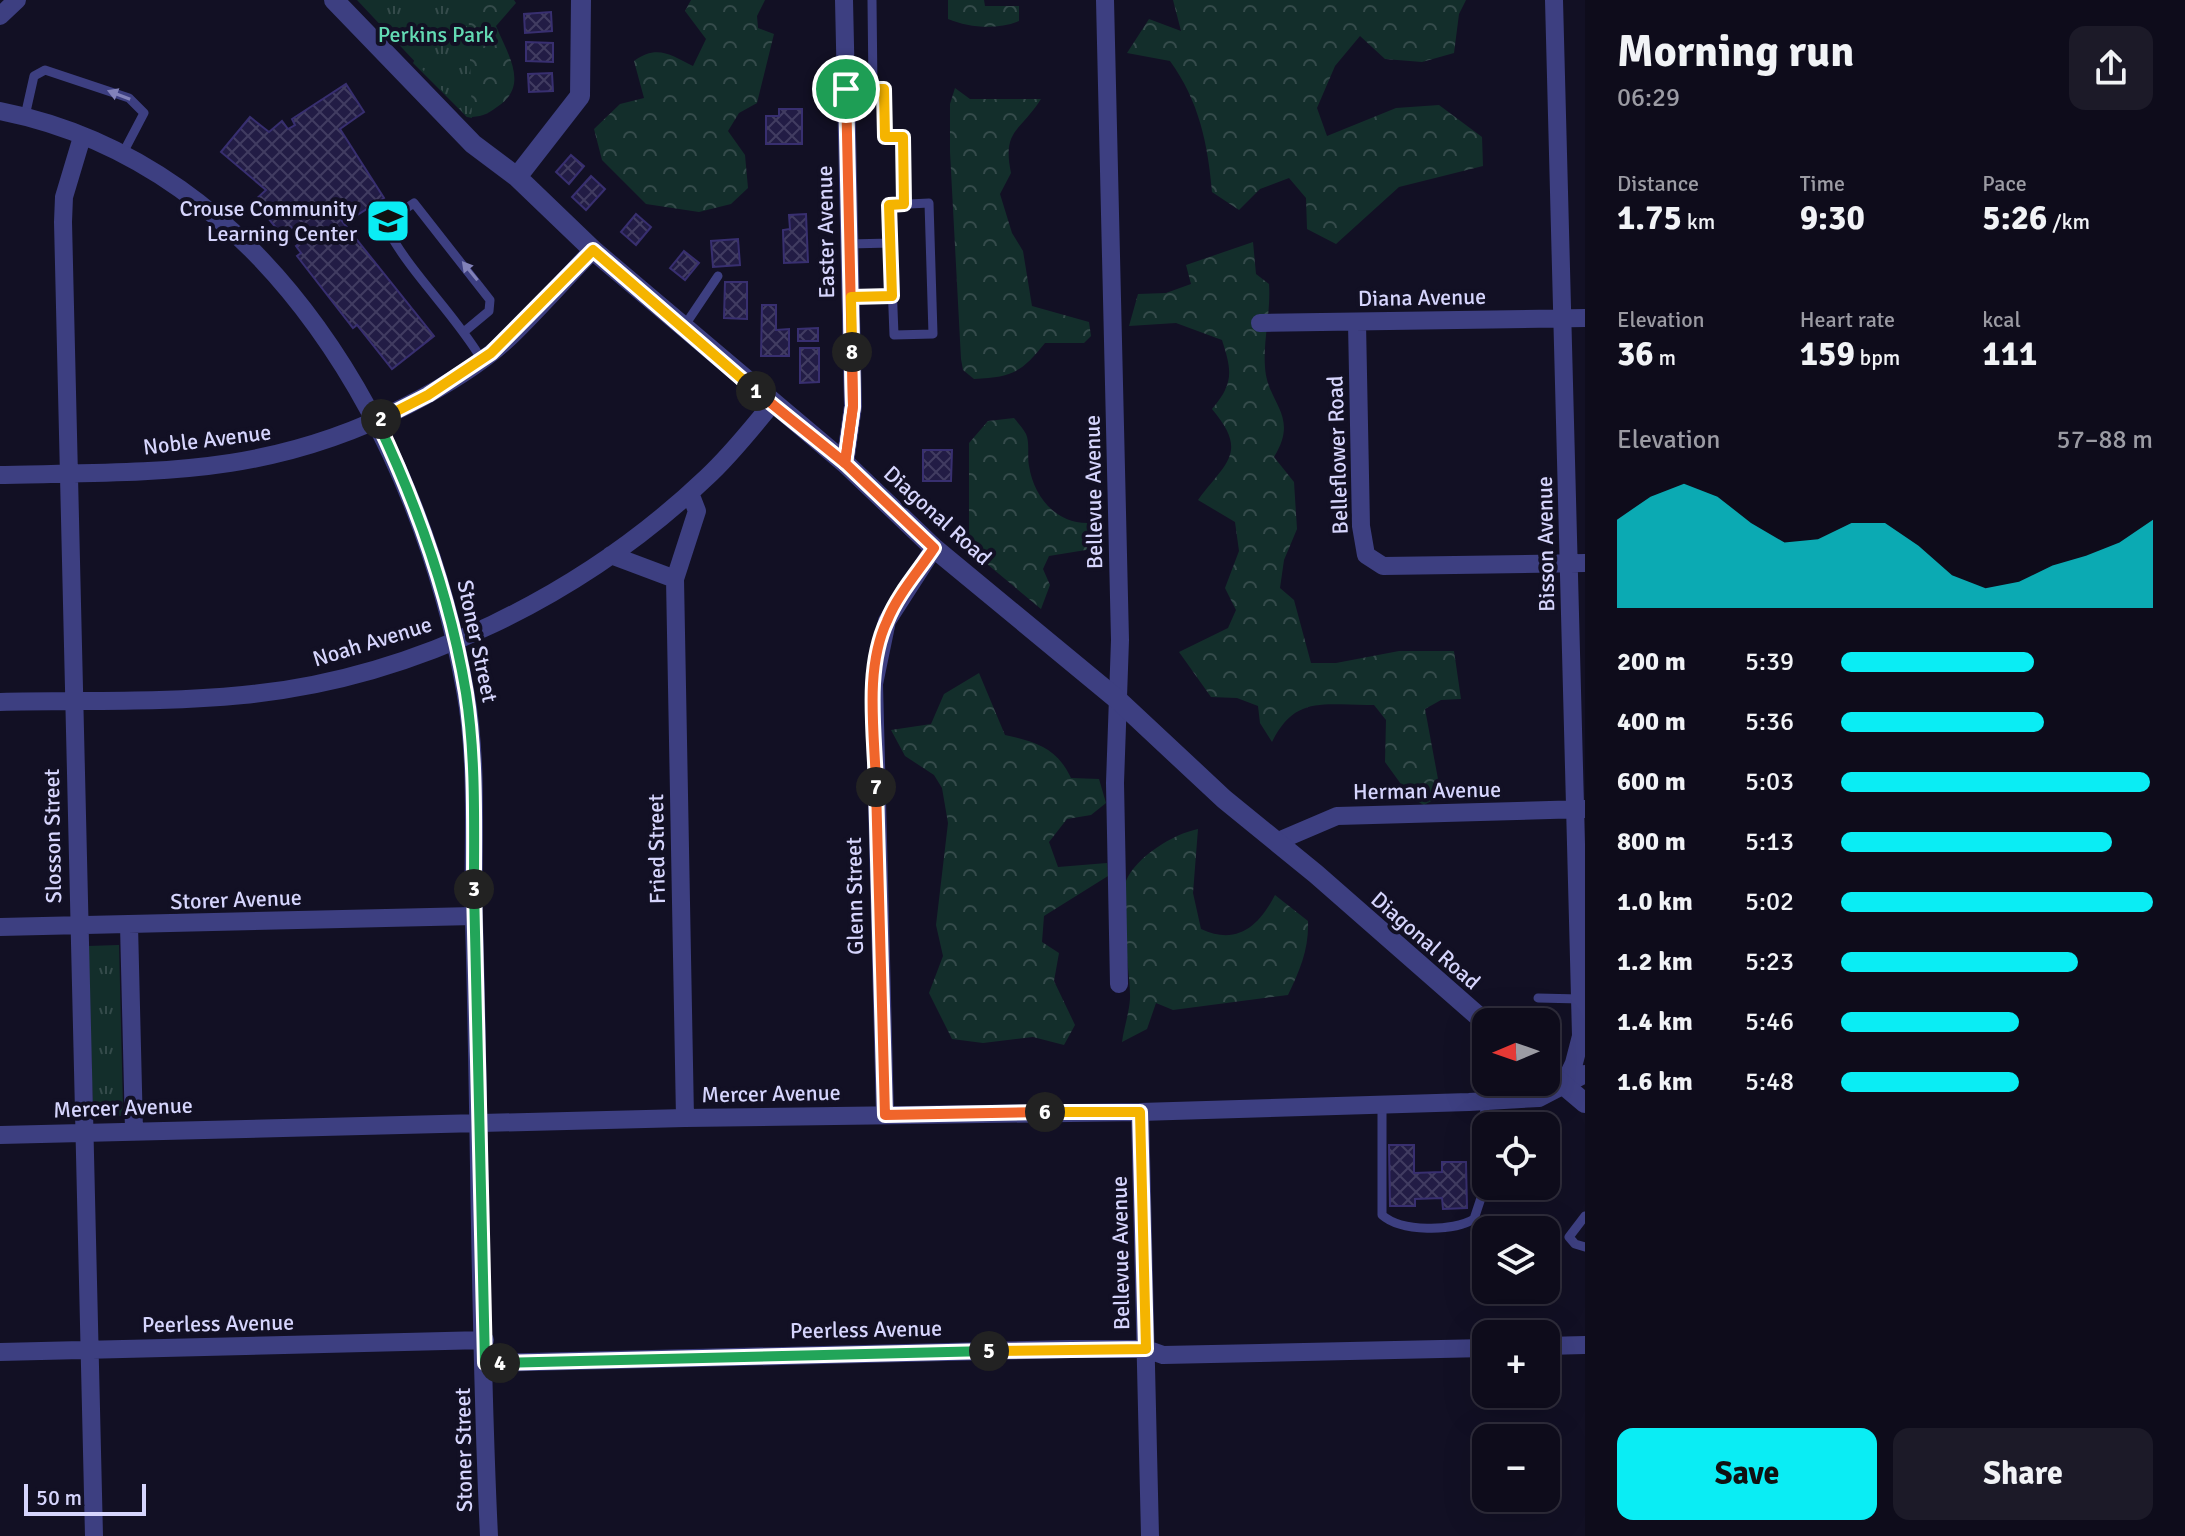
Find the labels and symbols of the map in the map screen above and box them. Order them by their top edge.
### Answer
park label: Perkins Park [378,21,494,48]
pin [812,55,880,123]
one-way arrow [107,88,131,101]
street label: Easter Avenue [811,165,840,299]
place label: Crouse Community Learning Center [179,195,358,247]
school or university icon: Crouse Community Learning Center [364,197,412,245]
one-way arrow [462,261,478,281]
street label: Diana Avenue [1358,283,1486,312]
pin: 8 [832,332,872,372]
pin: 1 [736,371,776,411]
street label: Belleflower Road [1321,375,1354,535]
pin: 2 [361,399,401,439]
street label: Bellevue Avenue [1079,415,1108,569]
street label: Noble Avenue [141,418,273,461]
street label: Diagonal Road [878,460,997,571]
street label: Bisson Avenue [1531,476,1560,612]
street label: Stoner Street [451,577,504,705]
street label: Noah Avenue [309,611,435,672]
pin: 7 [856,767,896,807]
street label: Slosson Street [38,768,67,904]
street label: Herman Avenue [1353,776,1501,805]
street label: Fried Street [642,793,671,904]
street label: Glenn Street [840,837,869,955]
pin: 3 [454,869,494,909]
street label: Storer Avenue [170,884,302,915]
street label: Diagonal Road [1366,886,1486,995]
north arrow [1472,1008,1560,1096]
street label: Mercer Avenue [701,1079,841,1108]
street label: Mercer Avenue [53,1092,193,1123]
pin: 6 [1025,1092,1065,1132]
street label: Bellevue Avenue [1106,1176,1135,1330]
street label: Peerless Avenue [142,1309,294,1338]
street label: Peerless Avenue [790,1315,942,1344]
pin: 5 [969,1331,1009,1371]
pin: 4 [480,1343,520,1383]
street label: Stoner Street [449,1387,478,1512]
scale bar [24,1480,146,1516]

